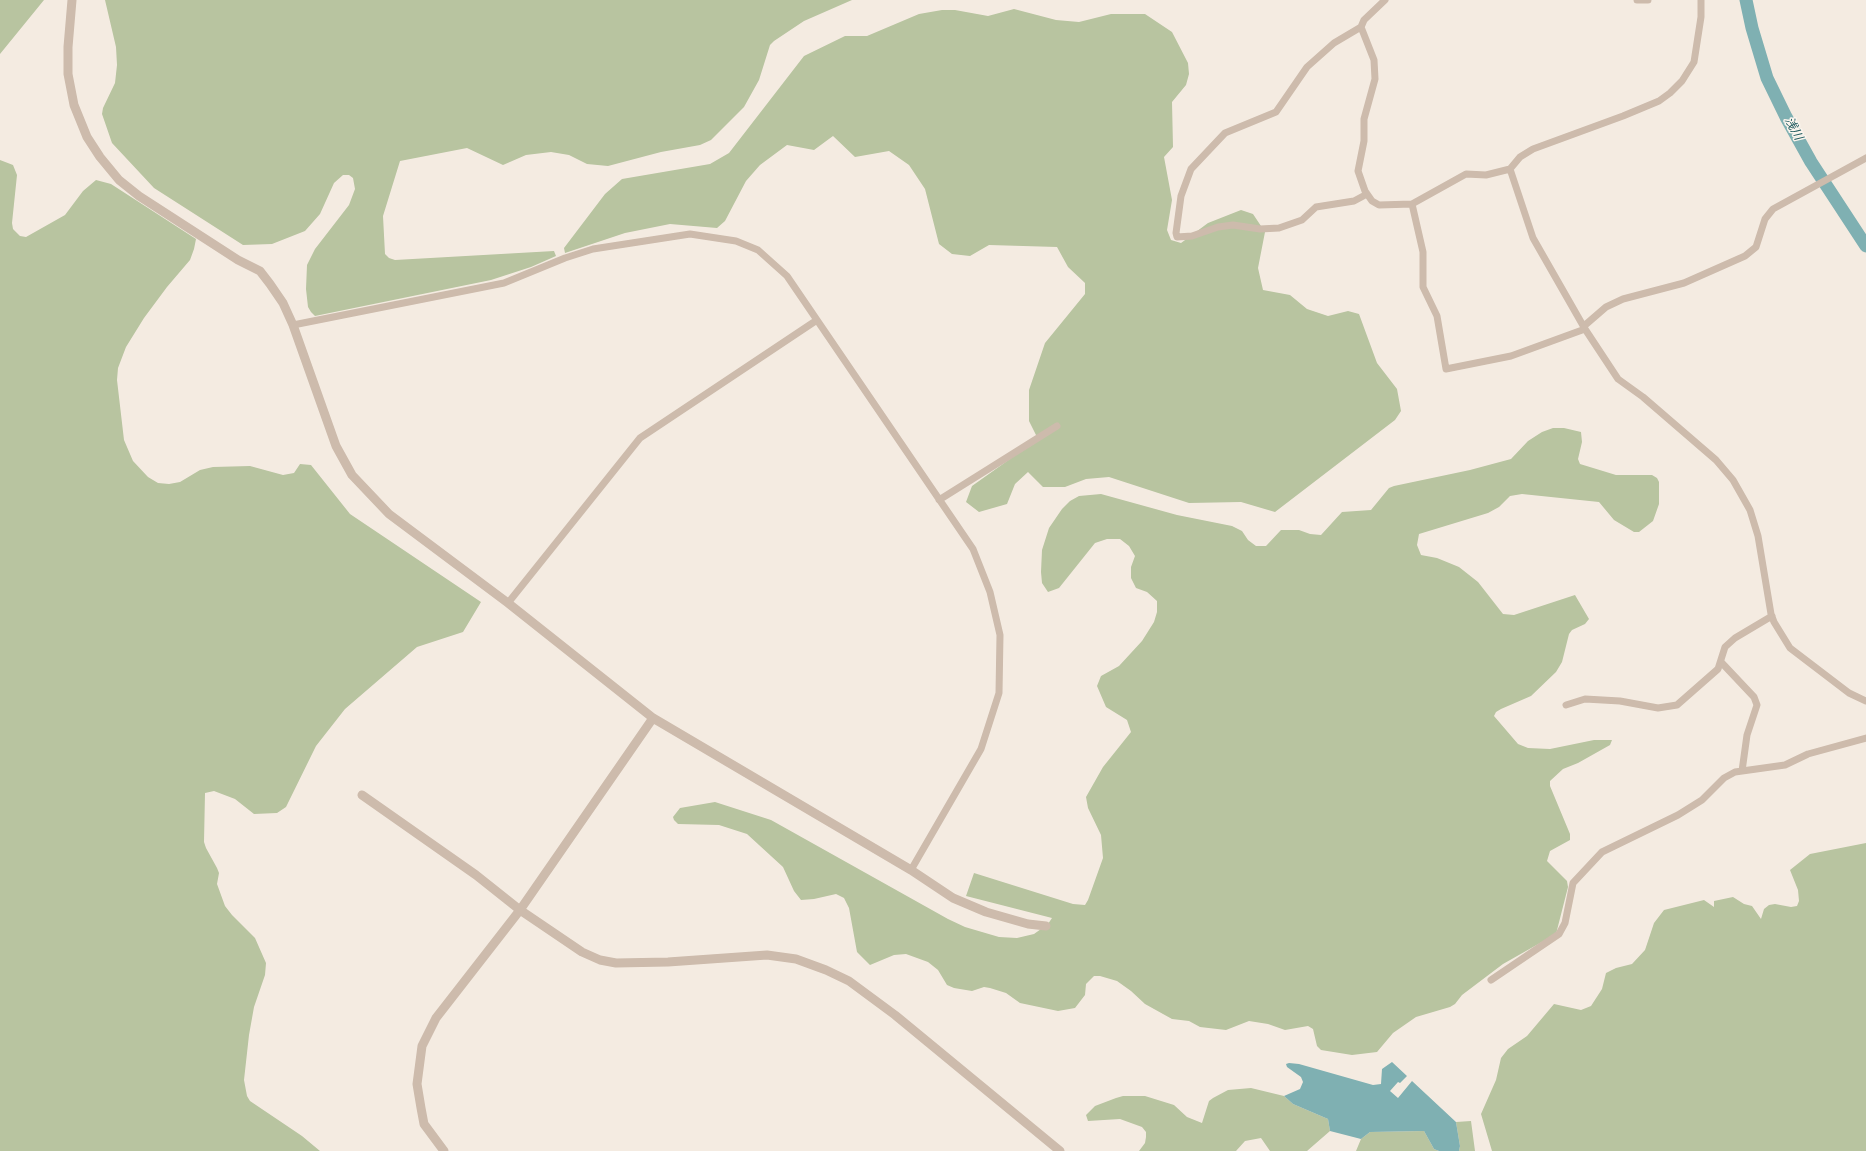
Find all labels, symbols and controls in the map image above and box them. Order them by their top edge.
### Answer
water label: 浅川 [1781,115,1805,143]

